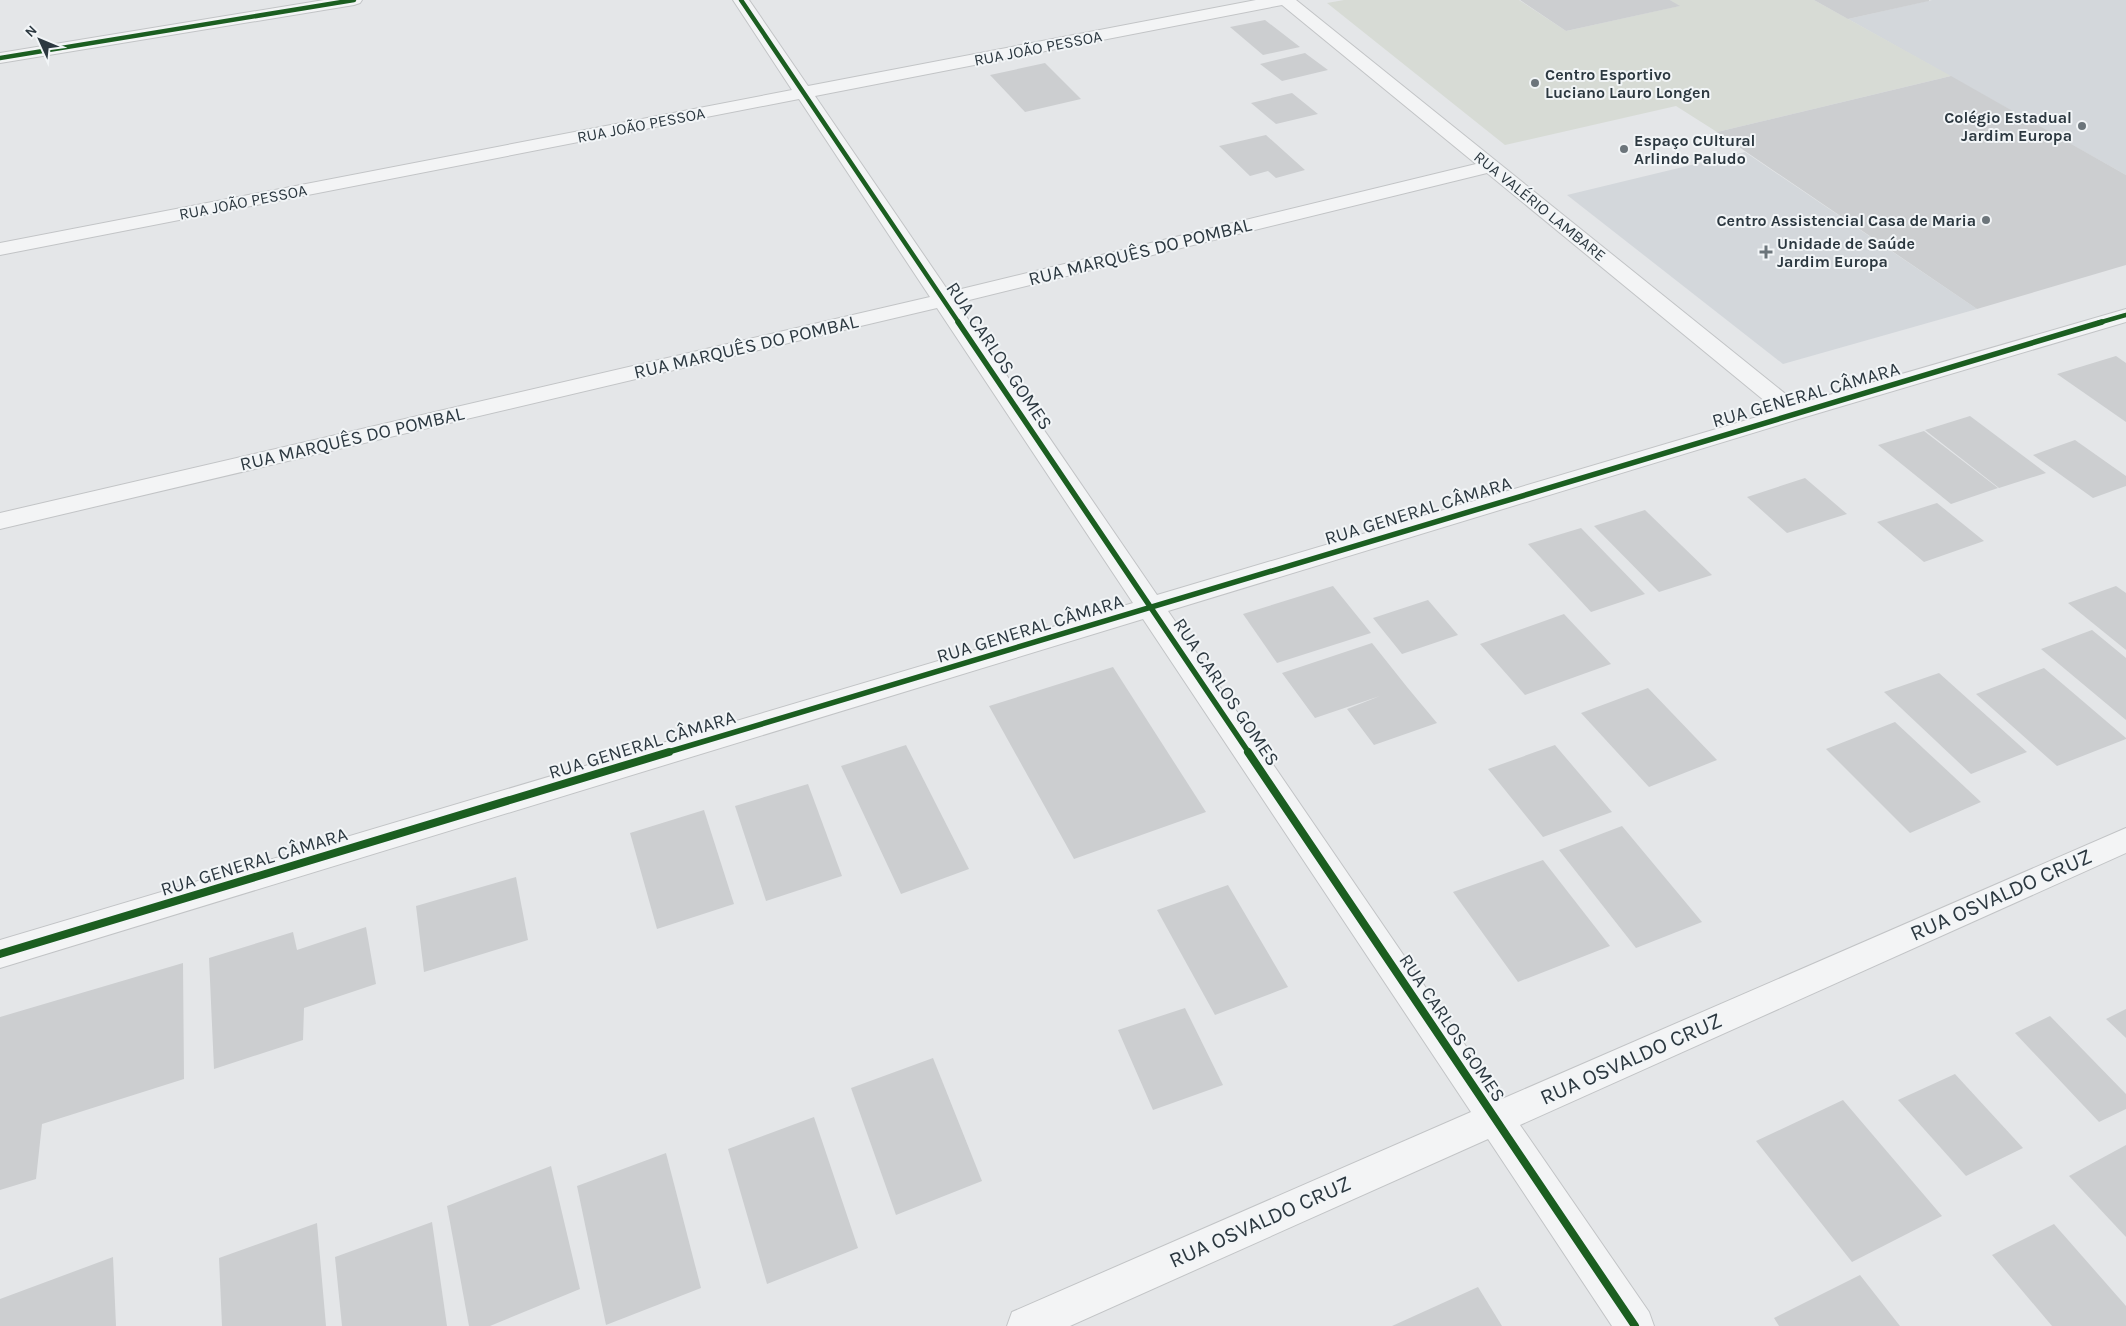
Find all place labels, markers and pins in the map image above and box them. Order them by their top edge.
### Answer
place label: Centro Esportivo Luciano Lauro Longen [1545,65,1710,102]
marker: Centro Esportivo Luciano Lauro Longen [1529,77,1541,89]
place label: Colégio Estadual Jardim Europa [1944,108,2072,145]
marker: Colégio Estadual Jardim Europa [2076,120,2088,132]
place label: Espaço CUltural Arlindo Paludo [1634,131,1755,168]
marker: Espaço CUltural Arlindo Paludo [1618,143,1630,155]
place label: Centro Assistencial Casa de Maria [1716,211,1976,230]
marker: Centro Assistencial Casa de Maria [1980,214,1992,226]
place label: Unidade de Saúde Jardim Europa [1777,234,1915,271]
marker: Unidade de Saúde Jardim Europa [1759,245,1773,259]

